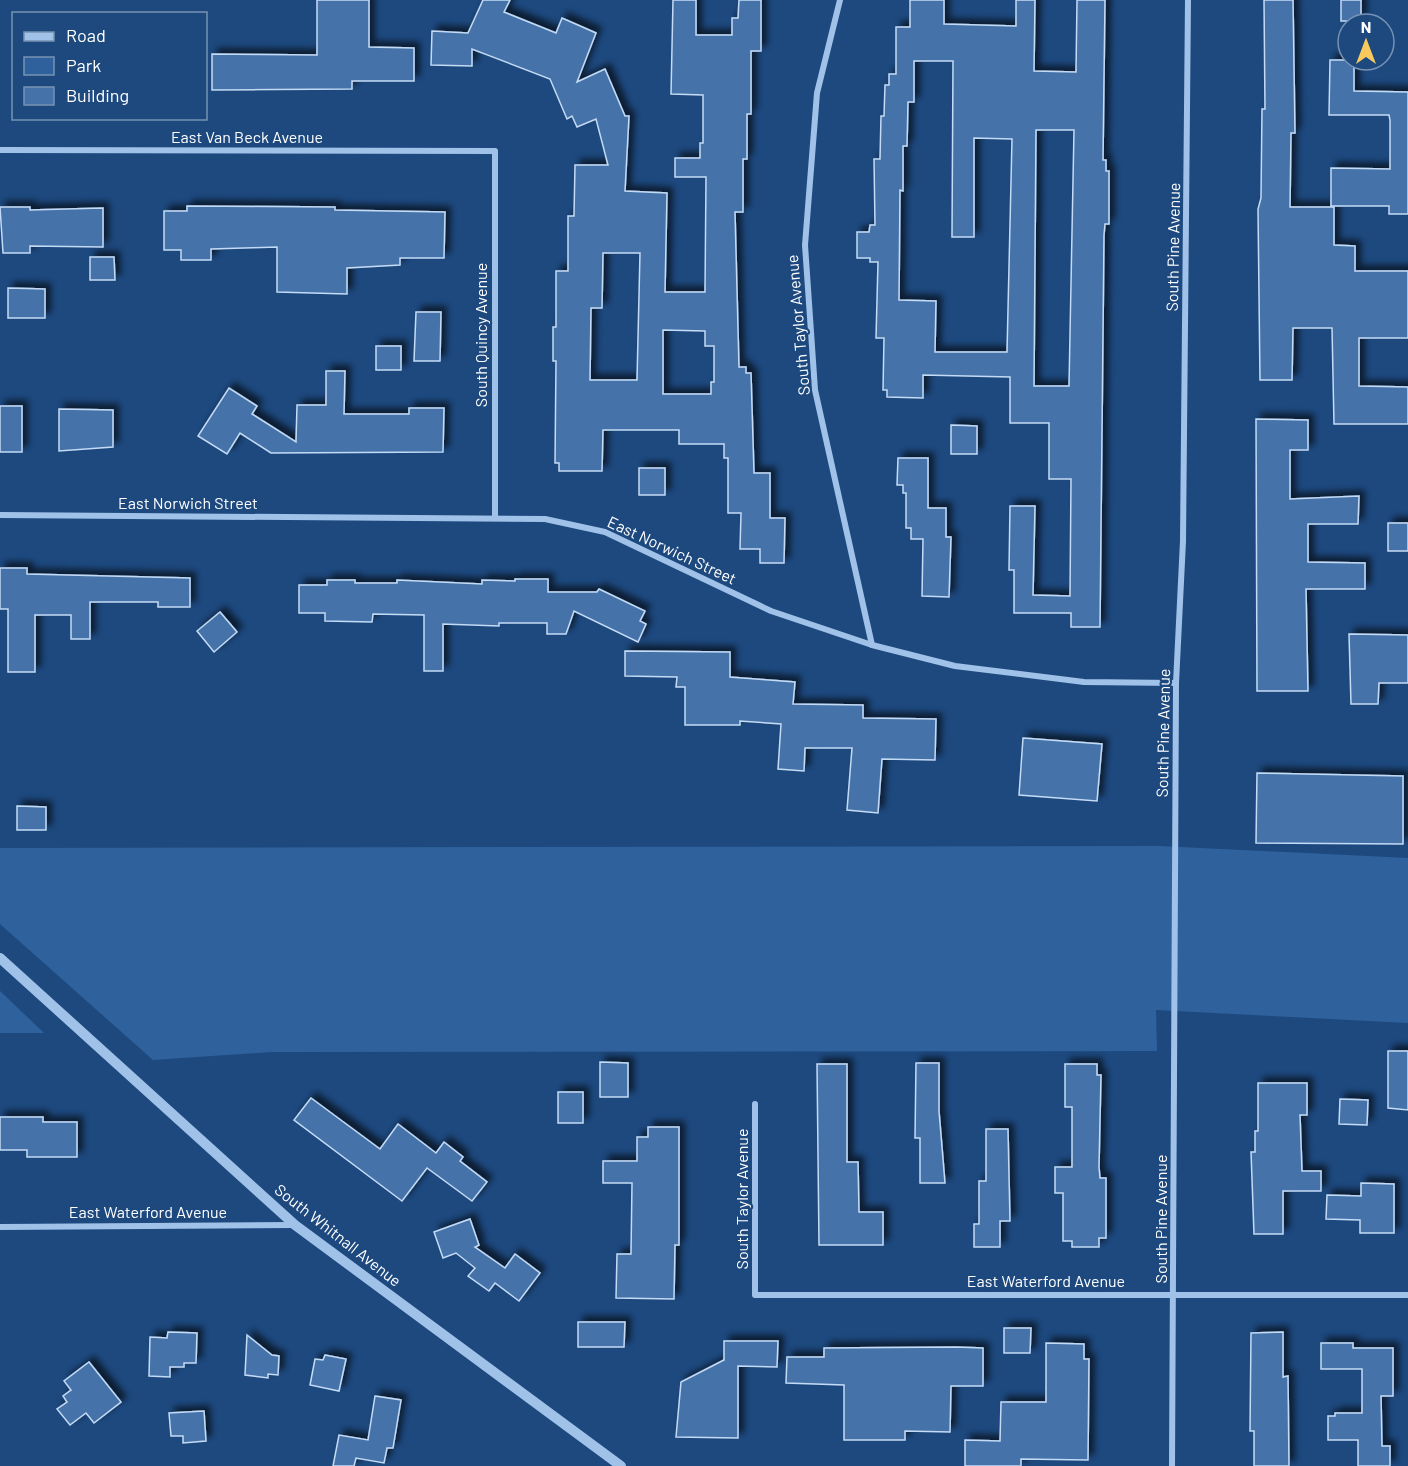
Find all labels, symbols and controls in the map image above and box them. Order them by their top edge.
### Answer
legend [12,12,207,120]
north arrow [1336,12,1396,72]
text: N [1361,17,1371,36]
text: Road [66,24,106,46]
text: Park [66,54,101,76]
text: Building [66,84,129,106]
street label: East Van Beck Avenue [171,127,323,146]
street label: South Pine Avenue [1162,182,1183,312]
street label: South Taylor Avenue [782,254,813,396]
street label: South Quincy Avenue [471,263,490,407]
street label: East Norwich Street [118,493,258,512]
street label: East Norwich Street [605,511,740,588]
street label: South Pine Avenue [1152,668,1173,798]
street label: South Taylor Avenue [732,1129,751,1269]
street label: South Pine Avenue [1151,1155,1170,1283]
street label: South Whitnall Avenue [271,1179,405,1290]
street label: East Waterford Avenue [69,1202,227,1221]
street label: East Waterford Avenue [967,1271,1125,1290]

